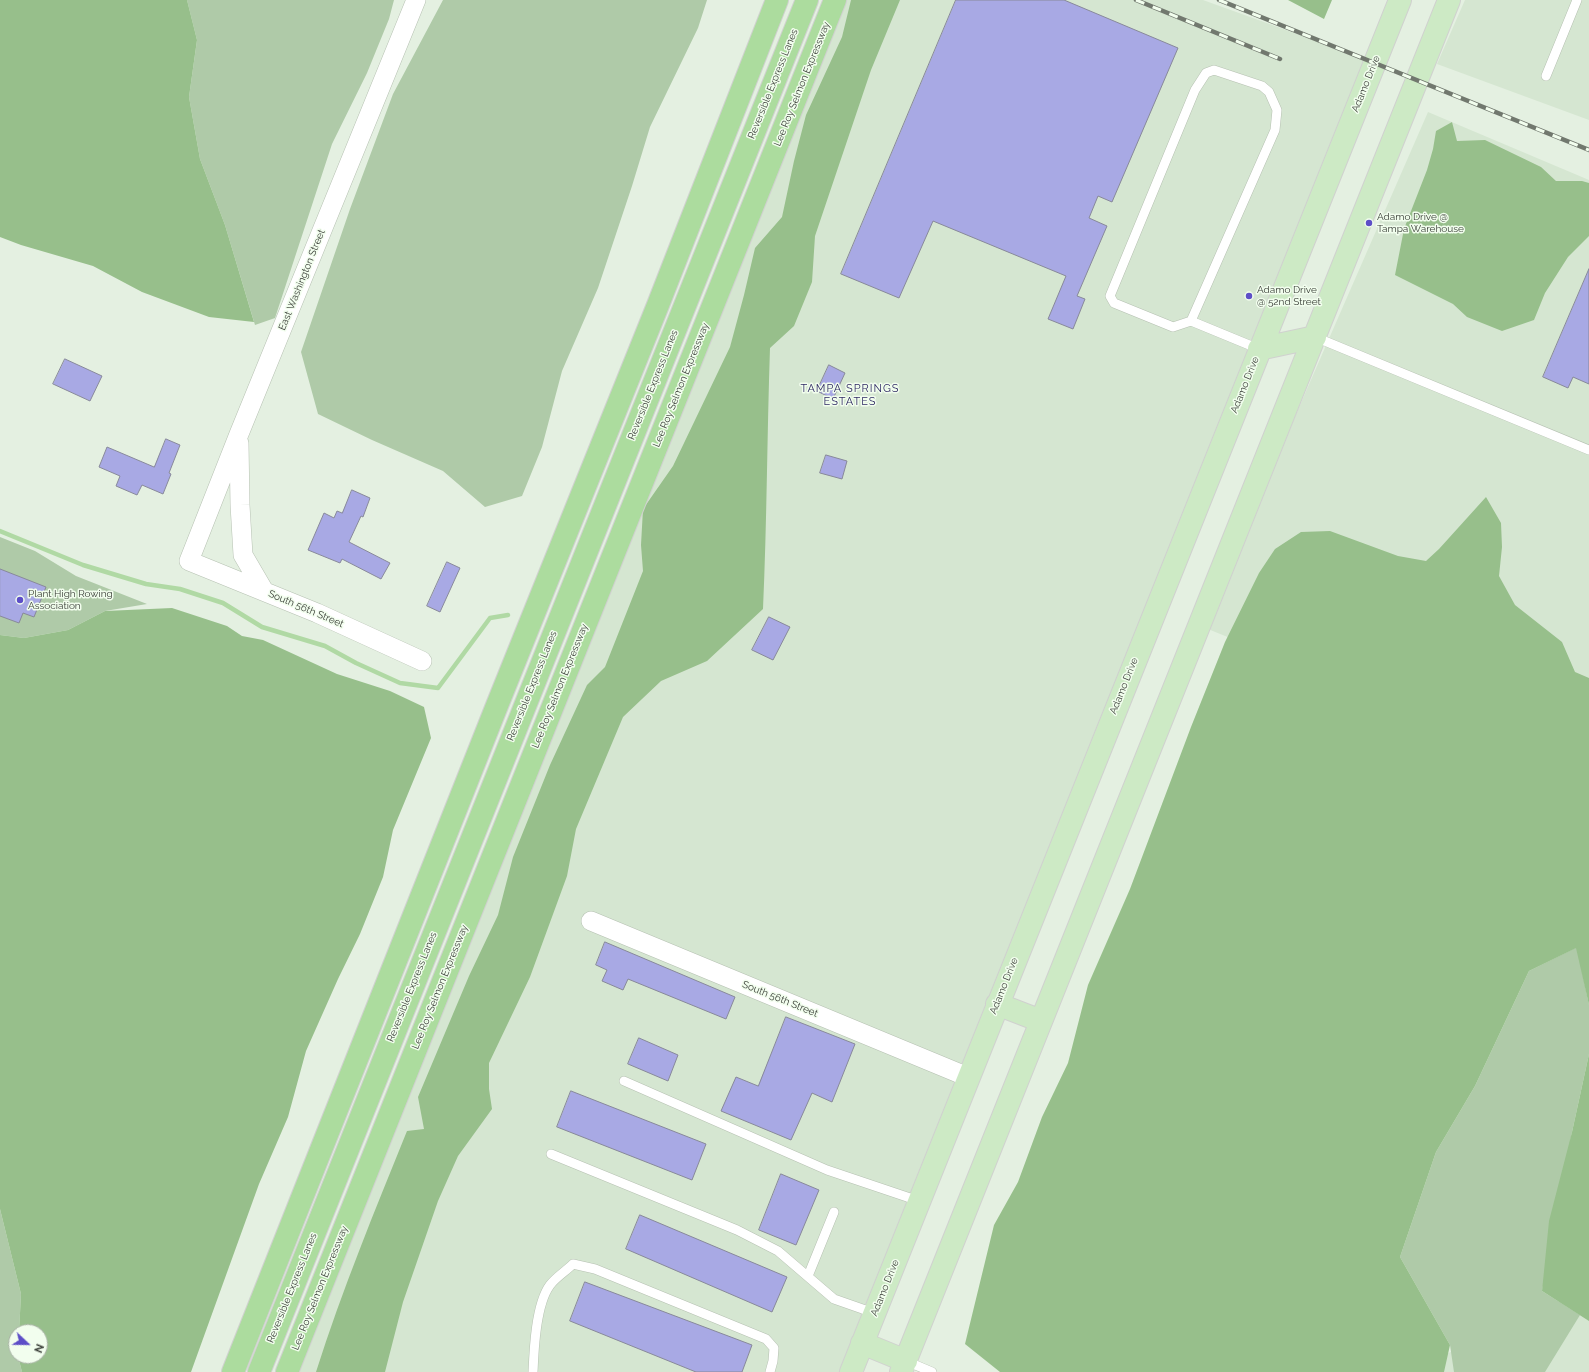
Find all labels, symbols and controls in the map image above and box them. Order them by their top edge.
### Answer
street label: Lee Roy Selmon Expressway [772,20,832,148]
street label: Reversible Express Lanes [745,27,801,141]
street label: Adamo Drive [1349,54,1383,114]
place label: Adamo Drive @ Tampa Warehouse [1377,211,1464,234]
marker: Adamo Drive @ Tampa Warehouse [1364,218,1374,228]
street label: East Washington Street [276,228,328,332]
place label: Adamo Drive @ 52nd Street [1257,284,1321,308]
marker: Adamo Drive @ 52nd Street [1244,291,1254,301]
street label: Lee Roy Selmon Expressway [651,321,711,449]
street label: Reversible Express Lanes [625,328,681,442]
street label: Adamo Drive [1228,355,1262,415]
district label: TAMPA SPRINGS ESTATES [800,382,900,408]
place label: Plant High Rowing Association [28,588,113,612]
street label: South 56th Street [267,588,345,630]
marker: Plant High Rowing Association [15,595,25,605]
street label: Lee Roy Selmon Expressway [530,622,590,750]
street label: Reversible Express Lanes [504,629,560,743]
street label: Adamo Drive [1107,656,1141,716]
street label: Lee Roy Selmon Expressway [410,923,470,1051]
street label: Reversible Express Lanes [384,930,440,1044]
street label: Adamo Drive [987,956,1021,1016]
street label: South 56th Street [740,978,820,1020]
street label: Lee Roy Selmon Expressway [290,1224,350,1352]
street label: Reversible Express Lanes [264,1231,320,1345]
street label: Adamo Drive [868,1258,902,1318]
north arrow [8,1324,48,1364]
text: N [31,1342,46,1355]

